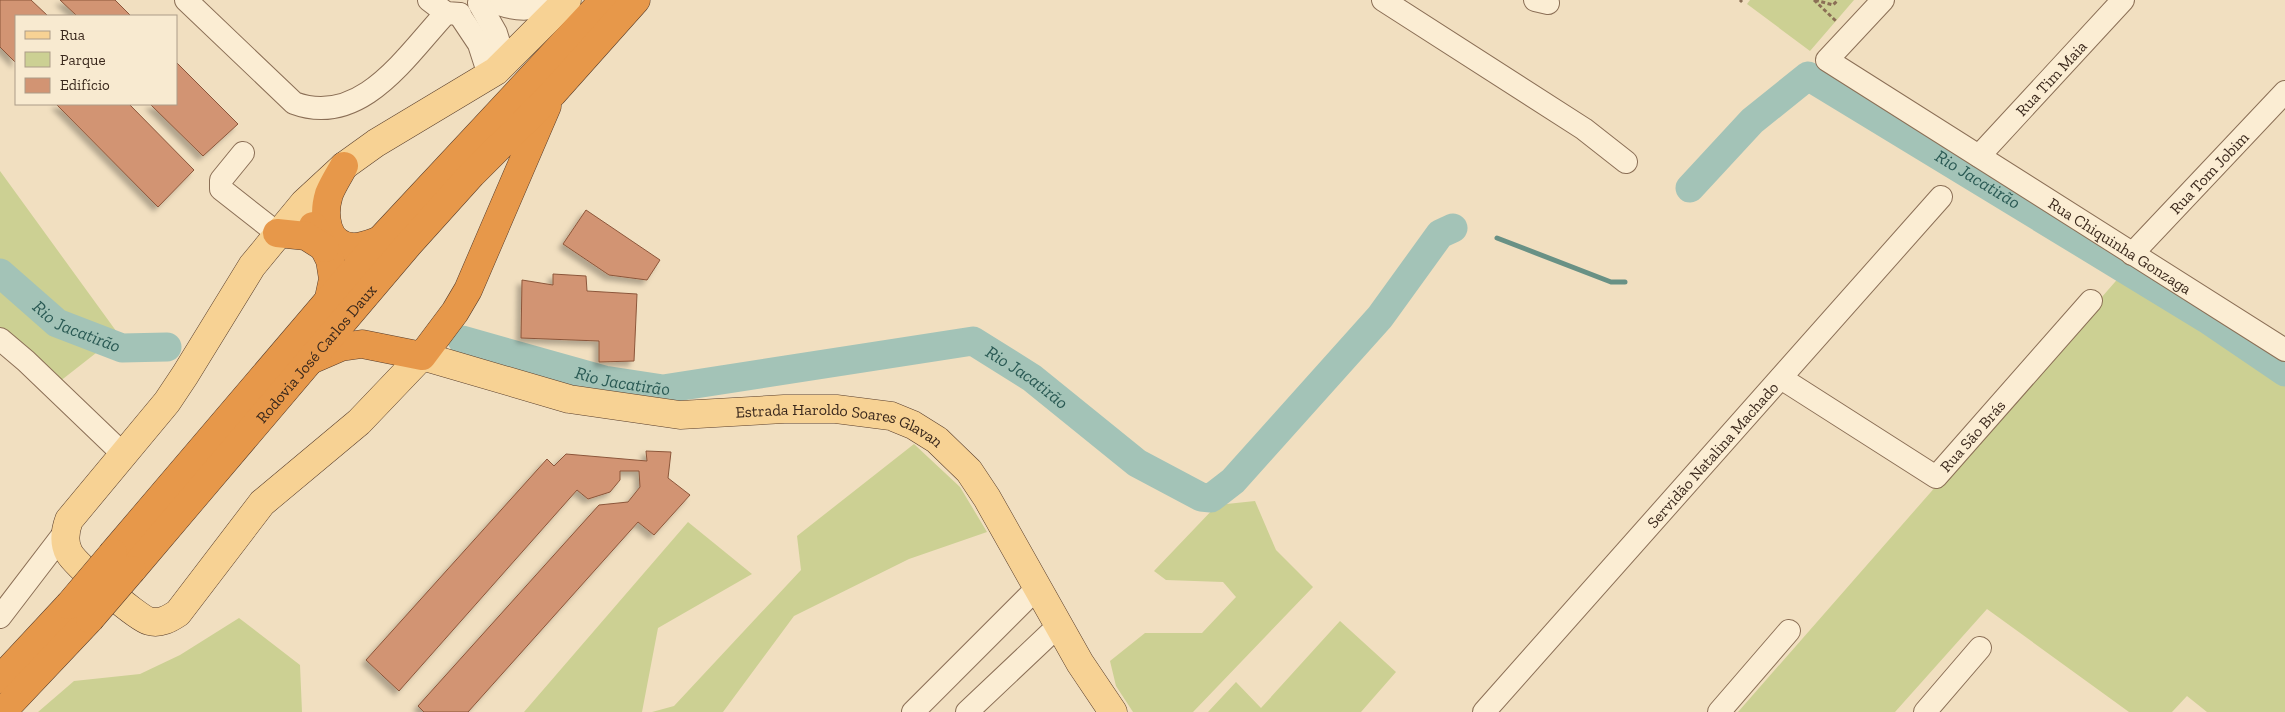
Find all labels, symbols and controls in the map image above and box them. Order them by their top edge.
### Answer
legend [15,15,178,105]
text: Rua [60,26,85,44]
street label: Rua Tim Maia [2012,37,2091,120]
text: Parque [60,51,106,69]
text: Edifício [60,76,110,94]
street label: Rua Tom Jobim [2166,128,2253,218]
water label: Rio Jacatirão [1931,145,2025,214]
street label: Rua Chiquinha Gonzaga [2045,194,2195,299]
street label: Rodovia José Carlos Daux [252,281,380,427]
water label: Rio Jacatirão [28,296,124,357]
water label: Rio Jacatirão [982,341,1073,414]
water label: Rio Jacatirão [573,361,671,400]
street label: Servidão Natalina Machado [1643,378,1782,532]
street label: Rua São Brás [1936,396,2009,476]
street label: Estrada Haroldo Soares Glavan [735,400,948,452]

